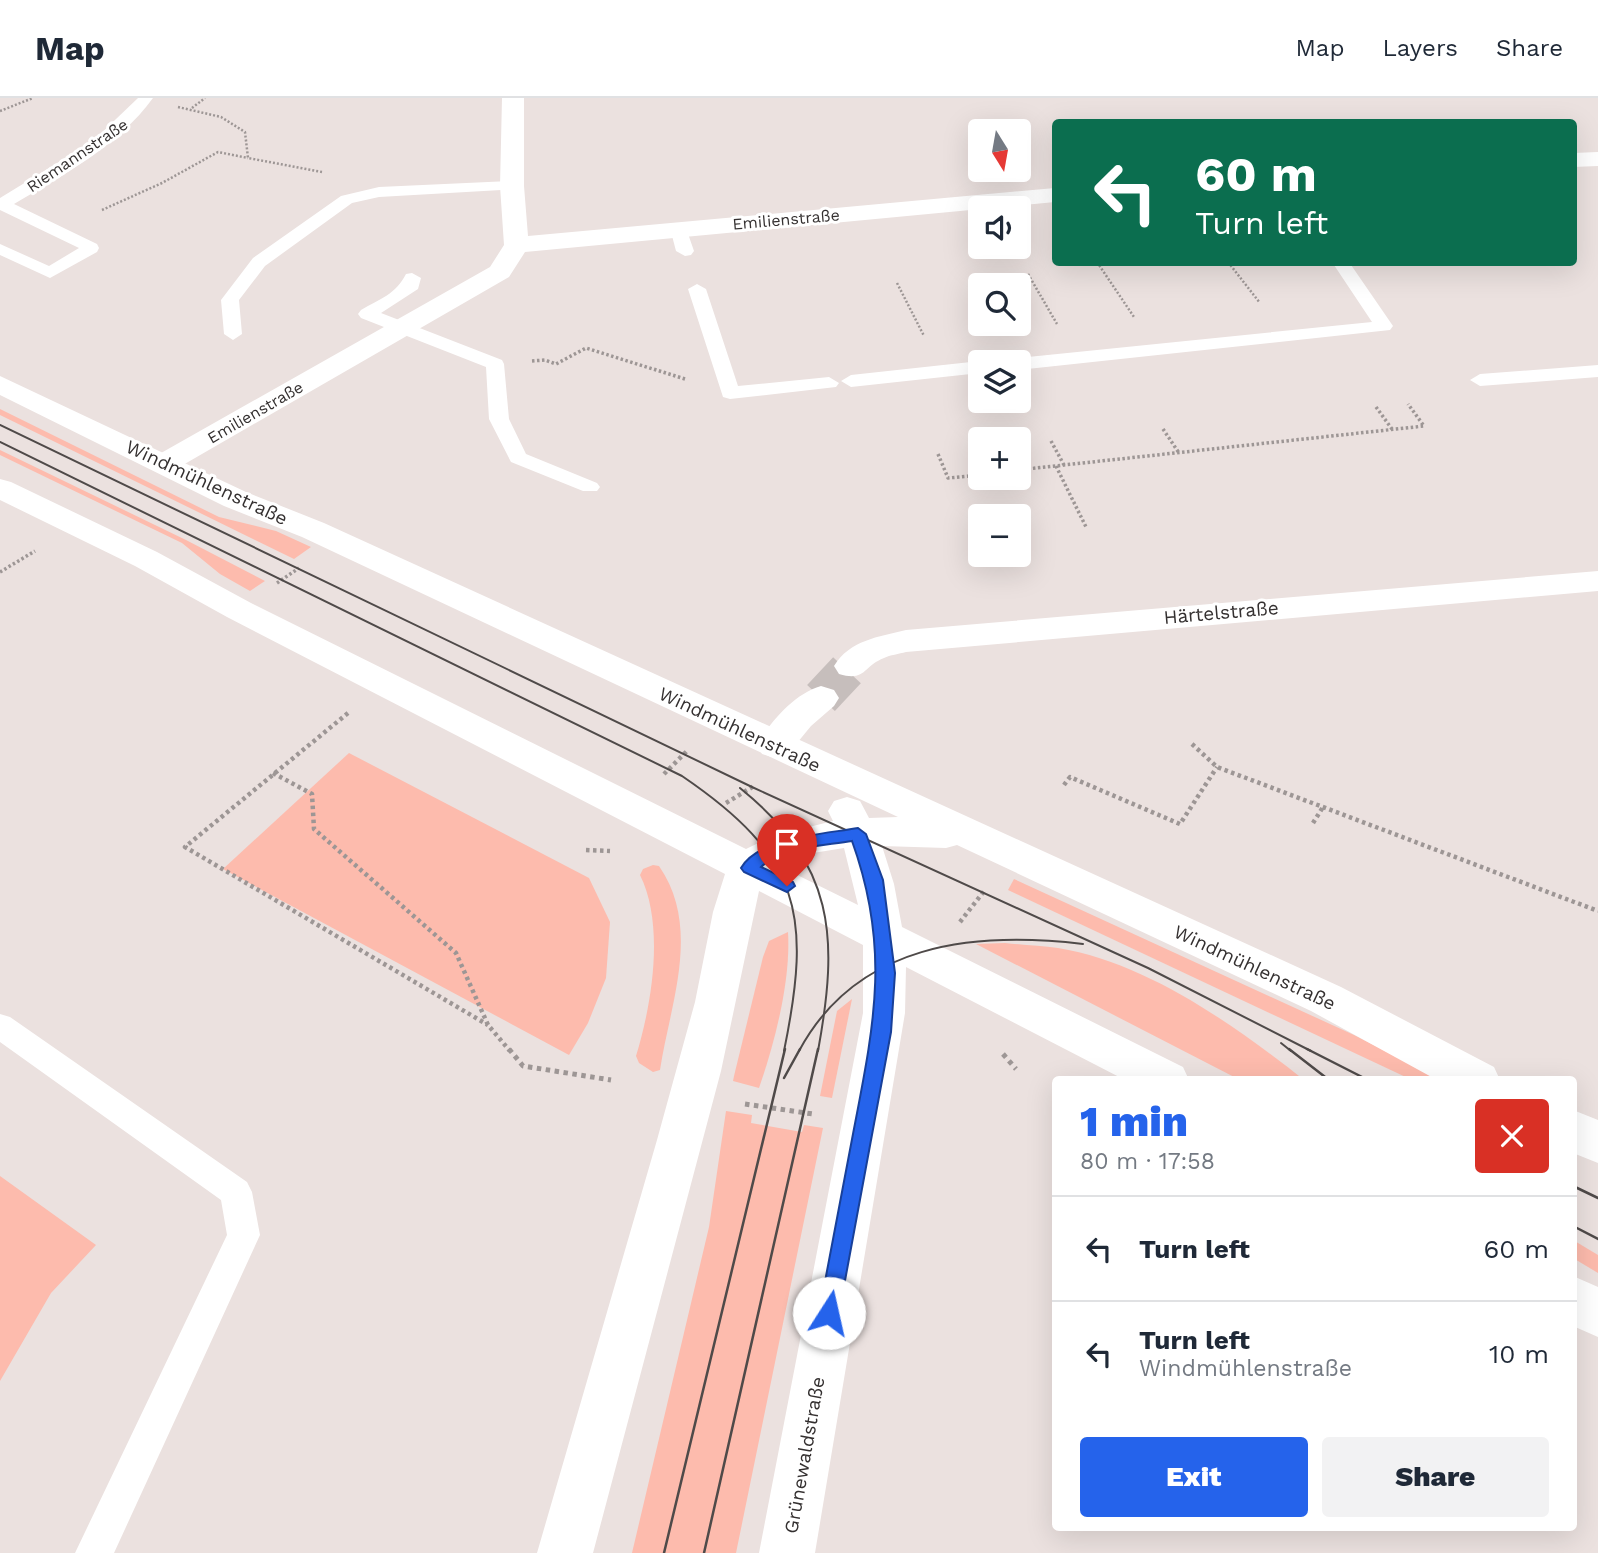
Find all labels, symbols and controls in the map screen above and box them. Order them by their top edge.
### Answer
text: Map [35,29,105,68]
text: Map [1296,34,1344,62]
text: Layers [1382,34,1458,62]
text: Share [1496,34,1563,62]
street label: Riemannstraße [23,115,131,196]
north arrow [968,119,1031,182]
map controls [968,119,1031,567]
text: 60 m [1195,145,1317,203]
icon: left [1080,147,1171,238]
button: sound [968,196,1031,259]
text: Turn left [1195,204,1328,242]
street label: Emilienstraße [732,205,840,234]
button: search [968,273,1031,336]
button: layers [968,350,1031,413]
street label: Emilienstraße [204,377,307,448]
button: + [968,427,1031,490]
street label: Windmühlenstraße [122,435,291,530]
button: − [968,504,1031,567]
street label: Härtelstraße [1163,596,1280,629]
street label: Windmühlenstraße [655,682,824,777]
pin [757,814,817,886]
icon: arrive [768,825,806,863]
street label: Windmühlenstraße [1170,920,1339,1015]
text: 1 min [1080,1097,1188,1146]
button: close [1475,1099,1549,1173]
text: 80 m · 17:58 [1080,1148,1215,1175]
icon: left [1080,1230,1118,1268]
text: Turn left [1139,1234,1250,1264]
text: 60 m [1483,1234,1549,1264]
position arrow [792,1276,866,1350]
text: Turn left [1139,1325,1250,1355]
icon: left [1080,1335,1118,1373]
text: 10 m [1489,1339,1549,1369]
text: Windmühlenstraße [1139,1355,1352,1382]
street label: Grünewaldstraße [779,1375,830,1535]
button: Exit [1080,1437,1308,1517]
button: Share [1322,1437,1549,1517]

